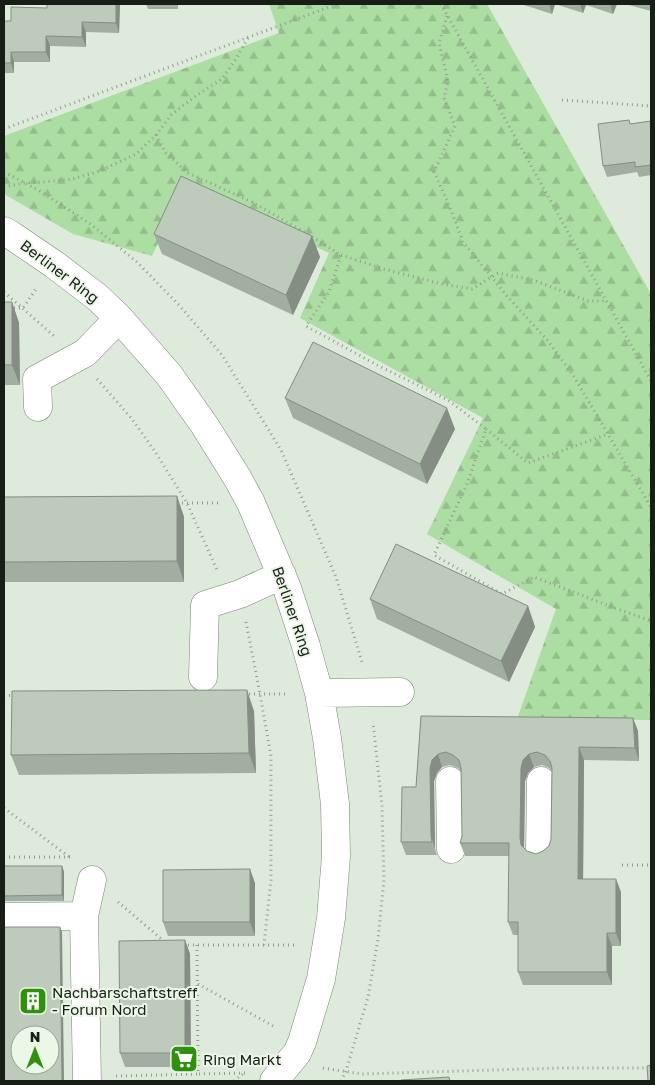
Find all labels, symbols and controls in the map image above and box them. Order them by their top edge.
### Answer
street label: Berliner Ring [17,236,103,306]
street label: Berliner Ring [269,564,317,658]
place label: Nachbarschaftstreff - Forum Nord [52,983,198,1018]
building icon: Nachbarschaftstreff - Forum Nord [18,986,48,1016]
north arrow [10,1025,60,1075]
text: N [30,1028,40,1045]
supermarket icon: Ring Markt [169,1044,199,1074]
place label: Ring Markt [203,1050,281,1068]

